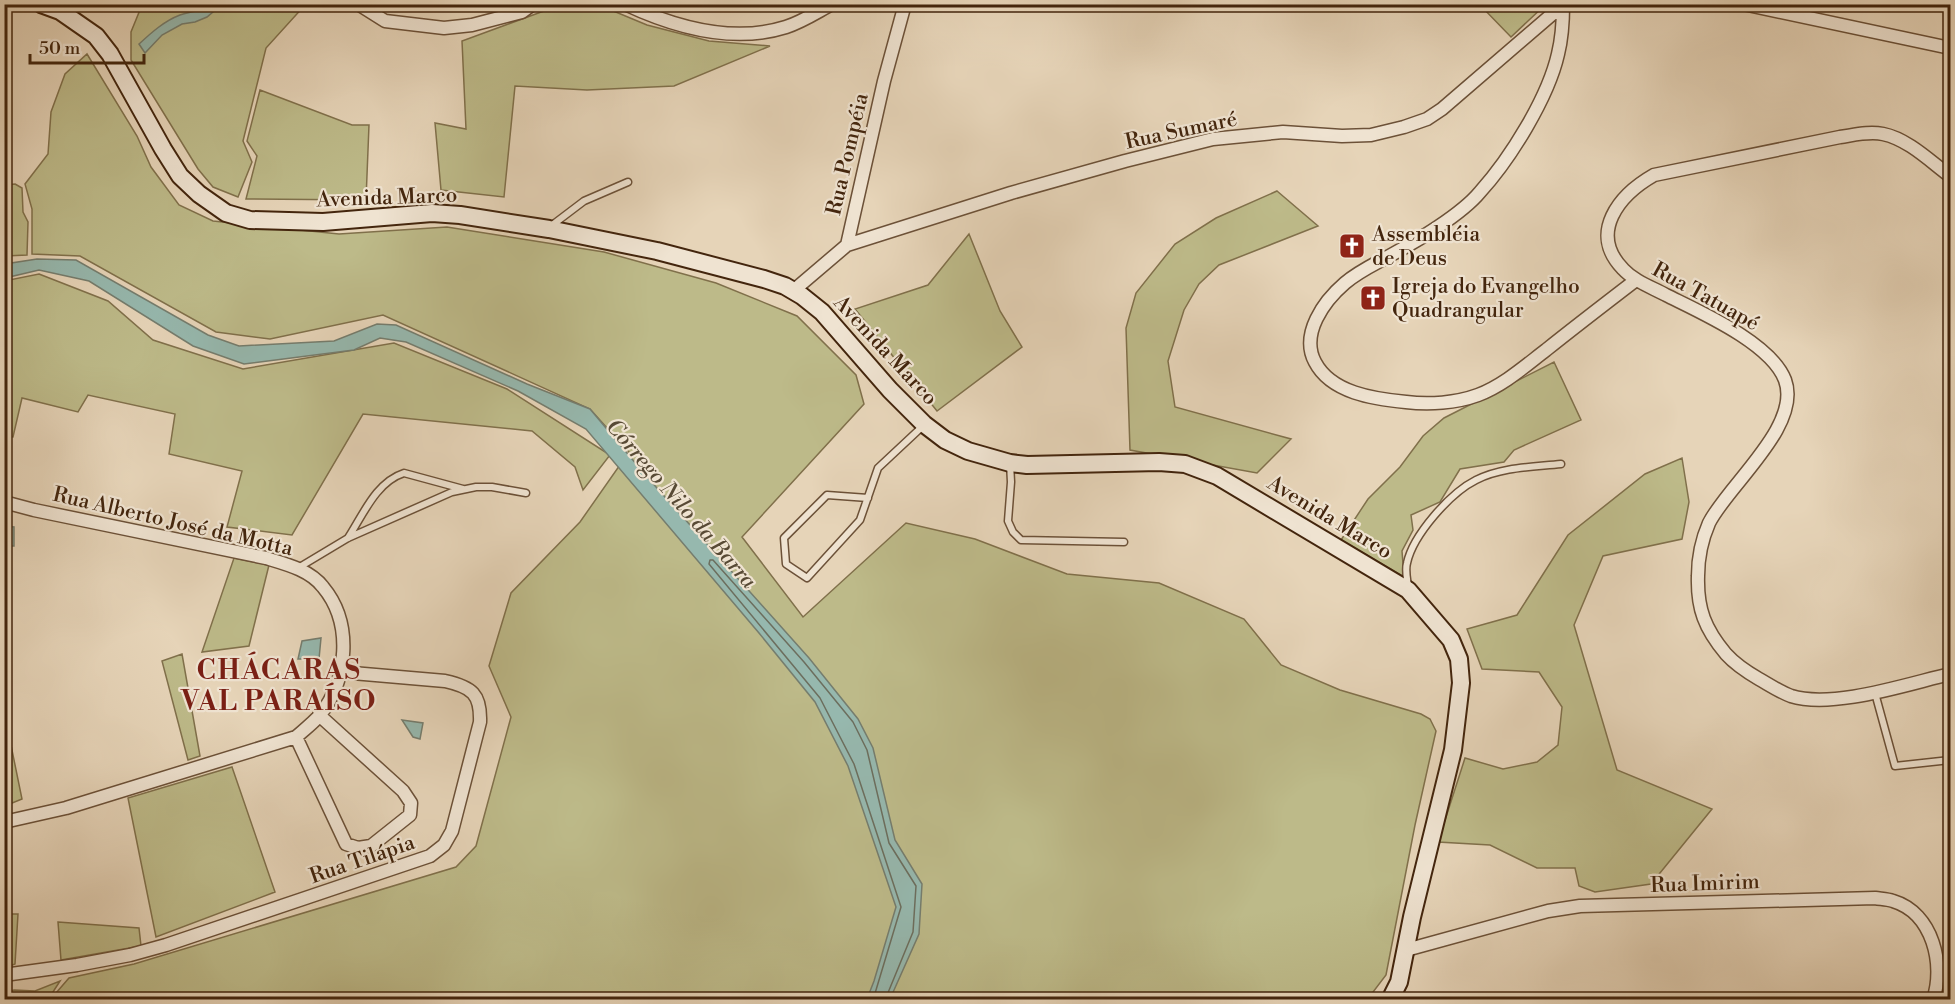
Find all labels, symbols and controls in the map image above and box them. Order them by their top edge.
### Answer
scale bar [30,27,144,65]
text: 50 m [39,37,81,60]
street label: Rua Pompéia [821,90,875,218]
street label: Rua Sumaré [1123,106,1240,156]
street label: Avenida Marco [315,183,458,213]
place label: Assembléia de Deus [1371,222,1481,272]
church icon: Assembléia de Deus [1337,231,1367,261]
street label: Rua Tatuapé [1647,257,1764,337]
place label: Igreja do Evangelho Quadrangular [1392,274,1580,324]
church icon: Igreja do Evangelho Quadrangular [1358,283,1388,313]
street label: Avenida Marco [827,290,943,411]
water label: Córrego Nilo da Barra [600,414,762,595]
street label: Avenida Marco [1262,470,1397,565]
street label: Rua Alberto José da Motta [50,482,296,562]
district label: CHÁCARAS VAL PARAÍSO [180,651,377,719]
street label: Rua Tilápia [306,830,419,890]
street label: Rua Imirim [1650,869,1760,899]

